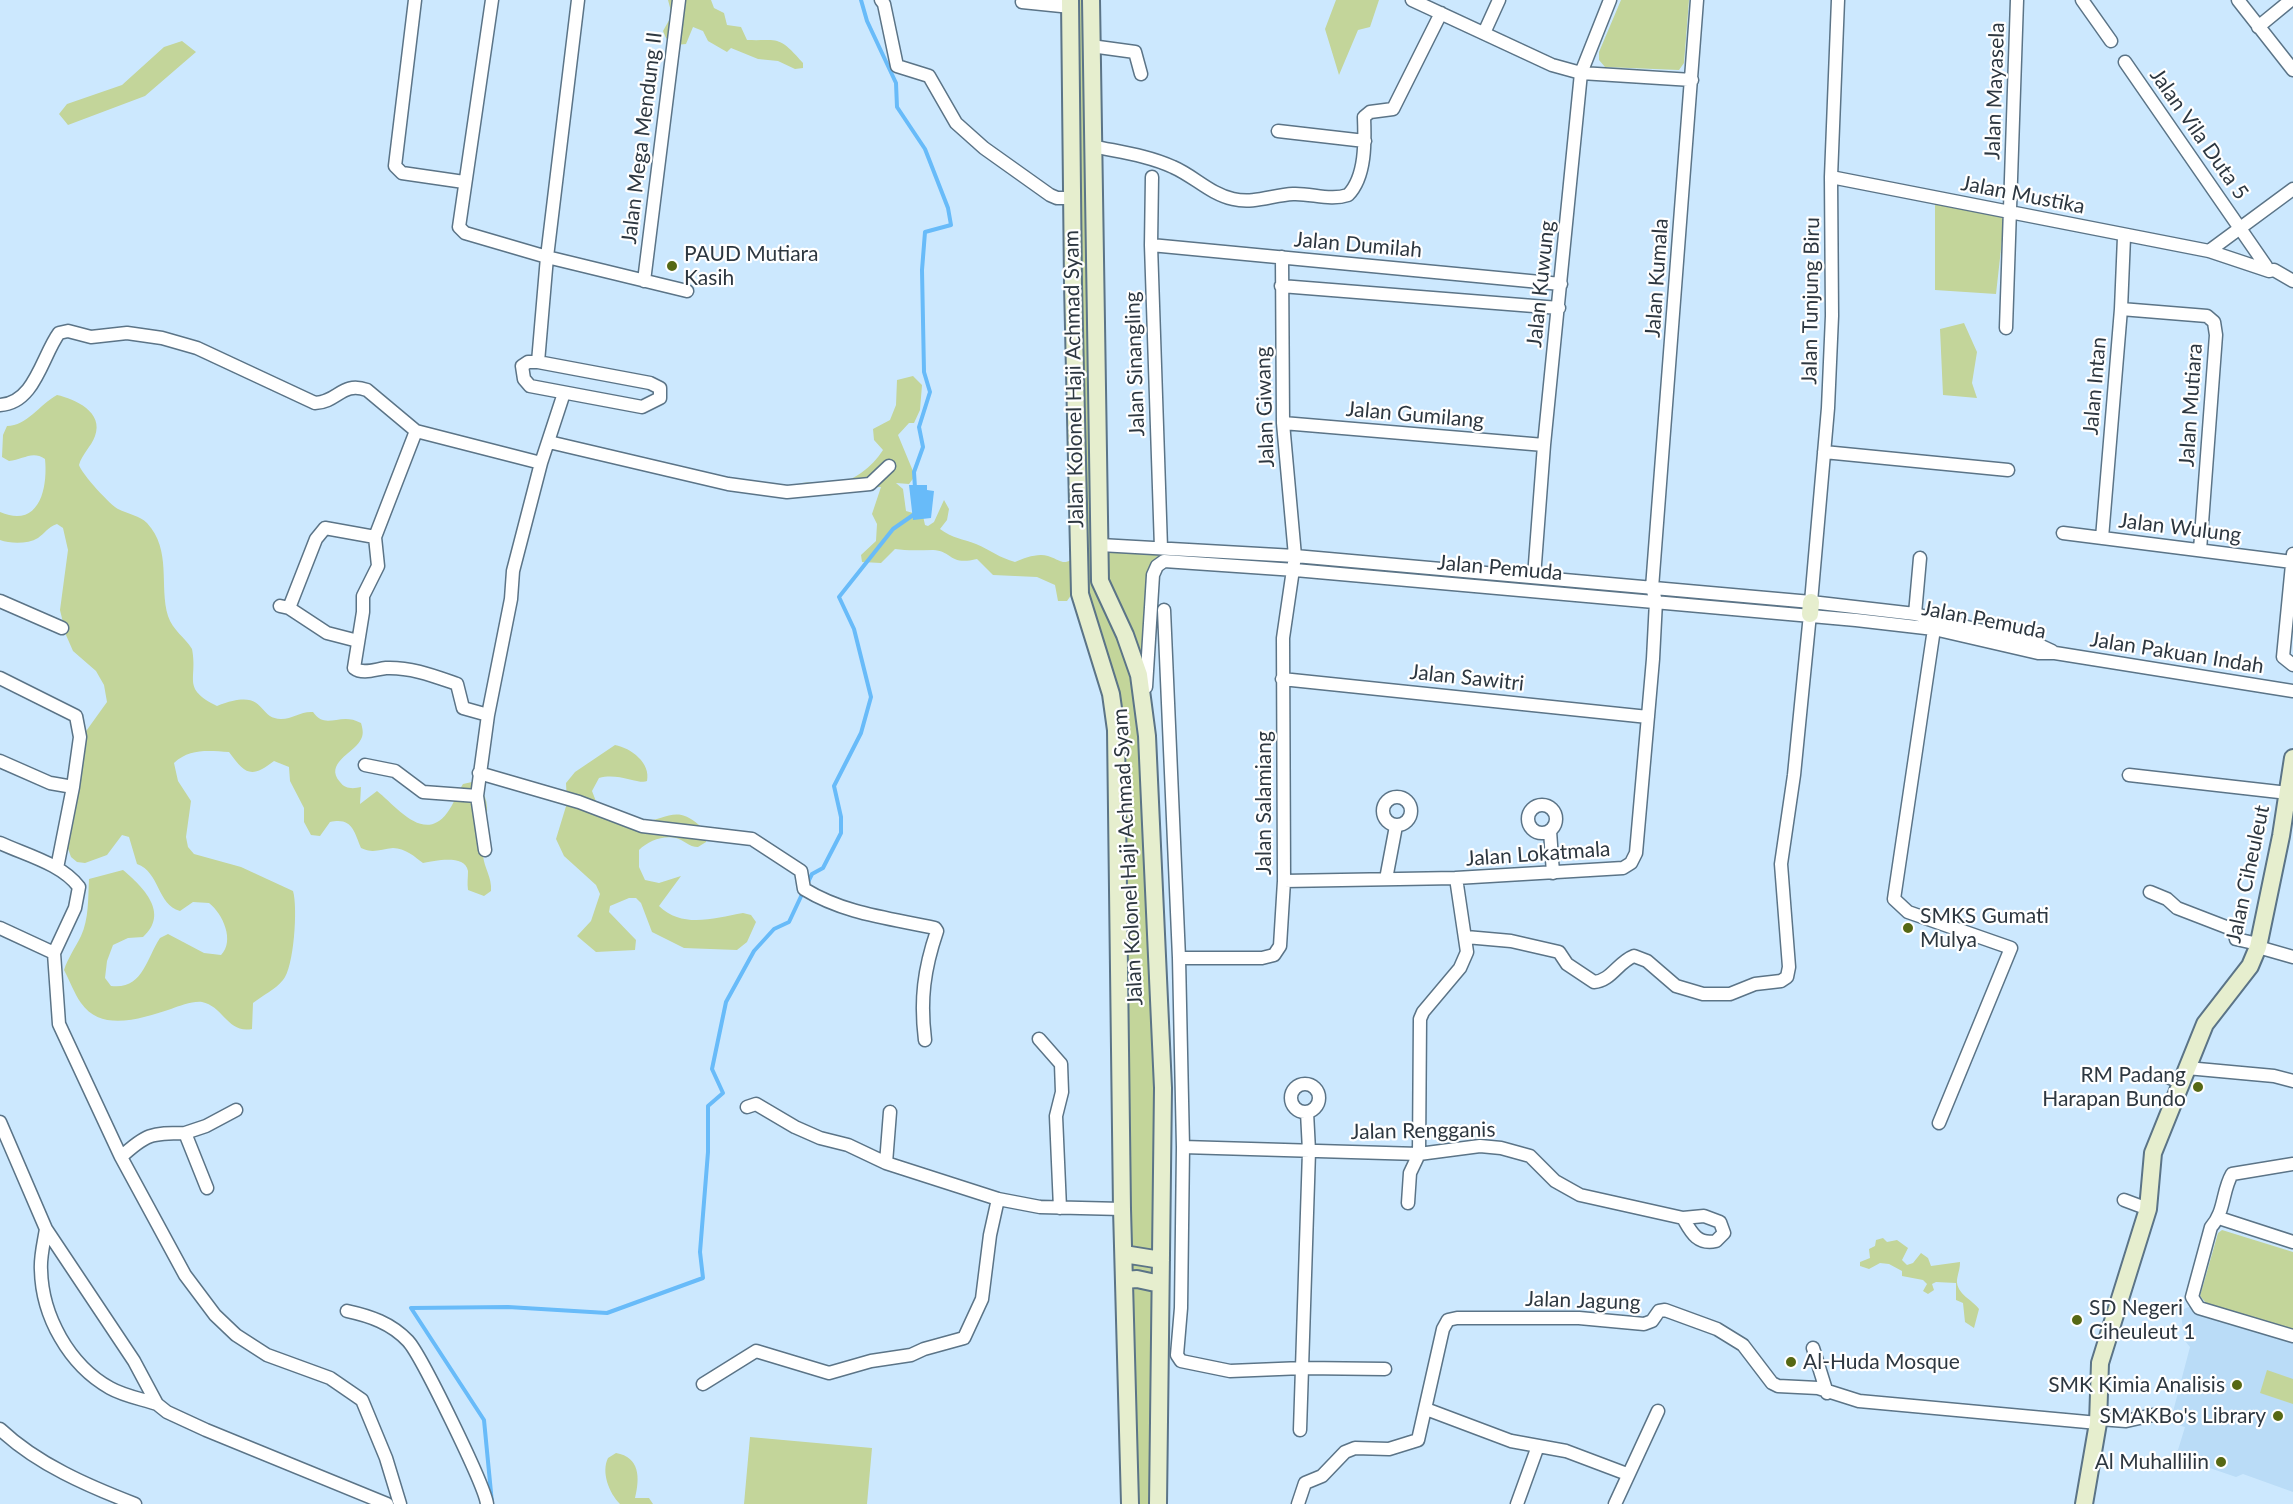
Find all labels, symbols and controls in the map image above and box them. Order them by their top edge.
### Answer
street label: Jalan Mayasela [1980,22,2010,160]
street label: Jalan Mega Mendung II [616,30,668,246]
street label: Jalan Vila Duta 5 [2144,64,2254,204]
street label: Jalan Mustika [1959,171,2087,219]
street label: Jalan Kumala [1640,217,1674,339]
street label: Jalan Tunjung Biru [1797,217,1825,385]
street label: Jalan Kuwung [1522,219,1560,349]
street label: Jalan Dumilah [1293,227,1423,263]
street label: Jalan Kolonel Haji Achmad Syam [1059,230,1089,528]
place label: PAUD Mutiara Kasih [684,241,819,291]
marker: PAUD Mutiara Kasih [665,259,679,273]
street label: Jalan Sinangling [1120,291,1150,437]
street label: Jalan Intan [2078,336,2112,436]
street label: Jalan Mutiara [2174,342,2208,468]
street label: Jalan Giwang [1250,346,1280,468]
street label: Jalan Gumilang [1345,396,1485,434]
street label: Jalan Wulung [2117,508,2243,548]
street label: Jalan Pemuda [1436,550,1564,586]
street label: Jalan Pemuda [1920,596,2048,644]
street label: Jalan Pakuan Indah [2088,627,2266,679]
street label: Jalan Sawitri [1409,659,1525,697]
street label: Jalan Kolonel Haji Achmad Syam [1108,708,1148,1006]
street label: Jalan Salamiang [1251,731,1277,875]
street label: Jalan Ciheuleut [2221,803,2275,945]
street label: Jalan Lokatmala [1465,836,1611,872]
place label: SMKS Gumati Mulya [1920,903,2049,953]
marker: SMKS Gumati Mulya [1901,921,1915,935]
place label: RM Padang Harapan Bundo [2042,1062,2186,1112]
marker: RM Padang Harapan Bundo [2191,1080,2205,1094]
street label: Jalan Rengganis [1350,1117,1496,1145]
street label: Jalan Jagung [1525,1286,1641,1316]
place label: SD Negeri Ciheuleut 1 [2089,1295,2195,1345]
marker: SD Negeri Ciheuleut 1 [2070,1313,2084,1327]
place label: Al-Huda Mosque [1803,1349,1960,1375]
marker: Al-Huda Mosque [1784,1355,1798,1369]
place label: SMK Kimia Analisis [2048,1372,2225,1398]
marker: SMK Kimia Analisis [2230,1378,2244,1392]
place label: SMAKBo's Library [2100,1403,2266,1429]
marker: SMAKBo's Library [2271,1409,2285,1423]
place label: Al Muhallilin [2095,1449,2209,1475]
marker: Al Muhallilin [2214,1455,2228,1469]

